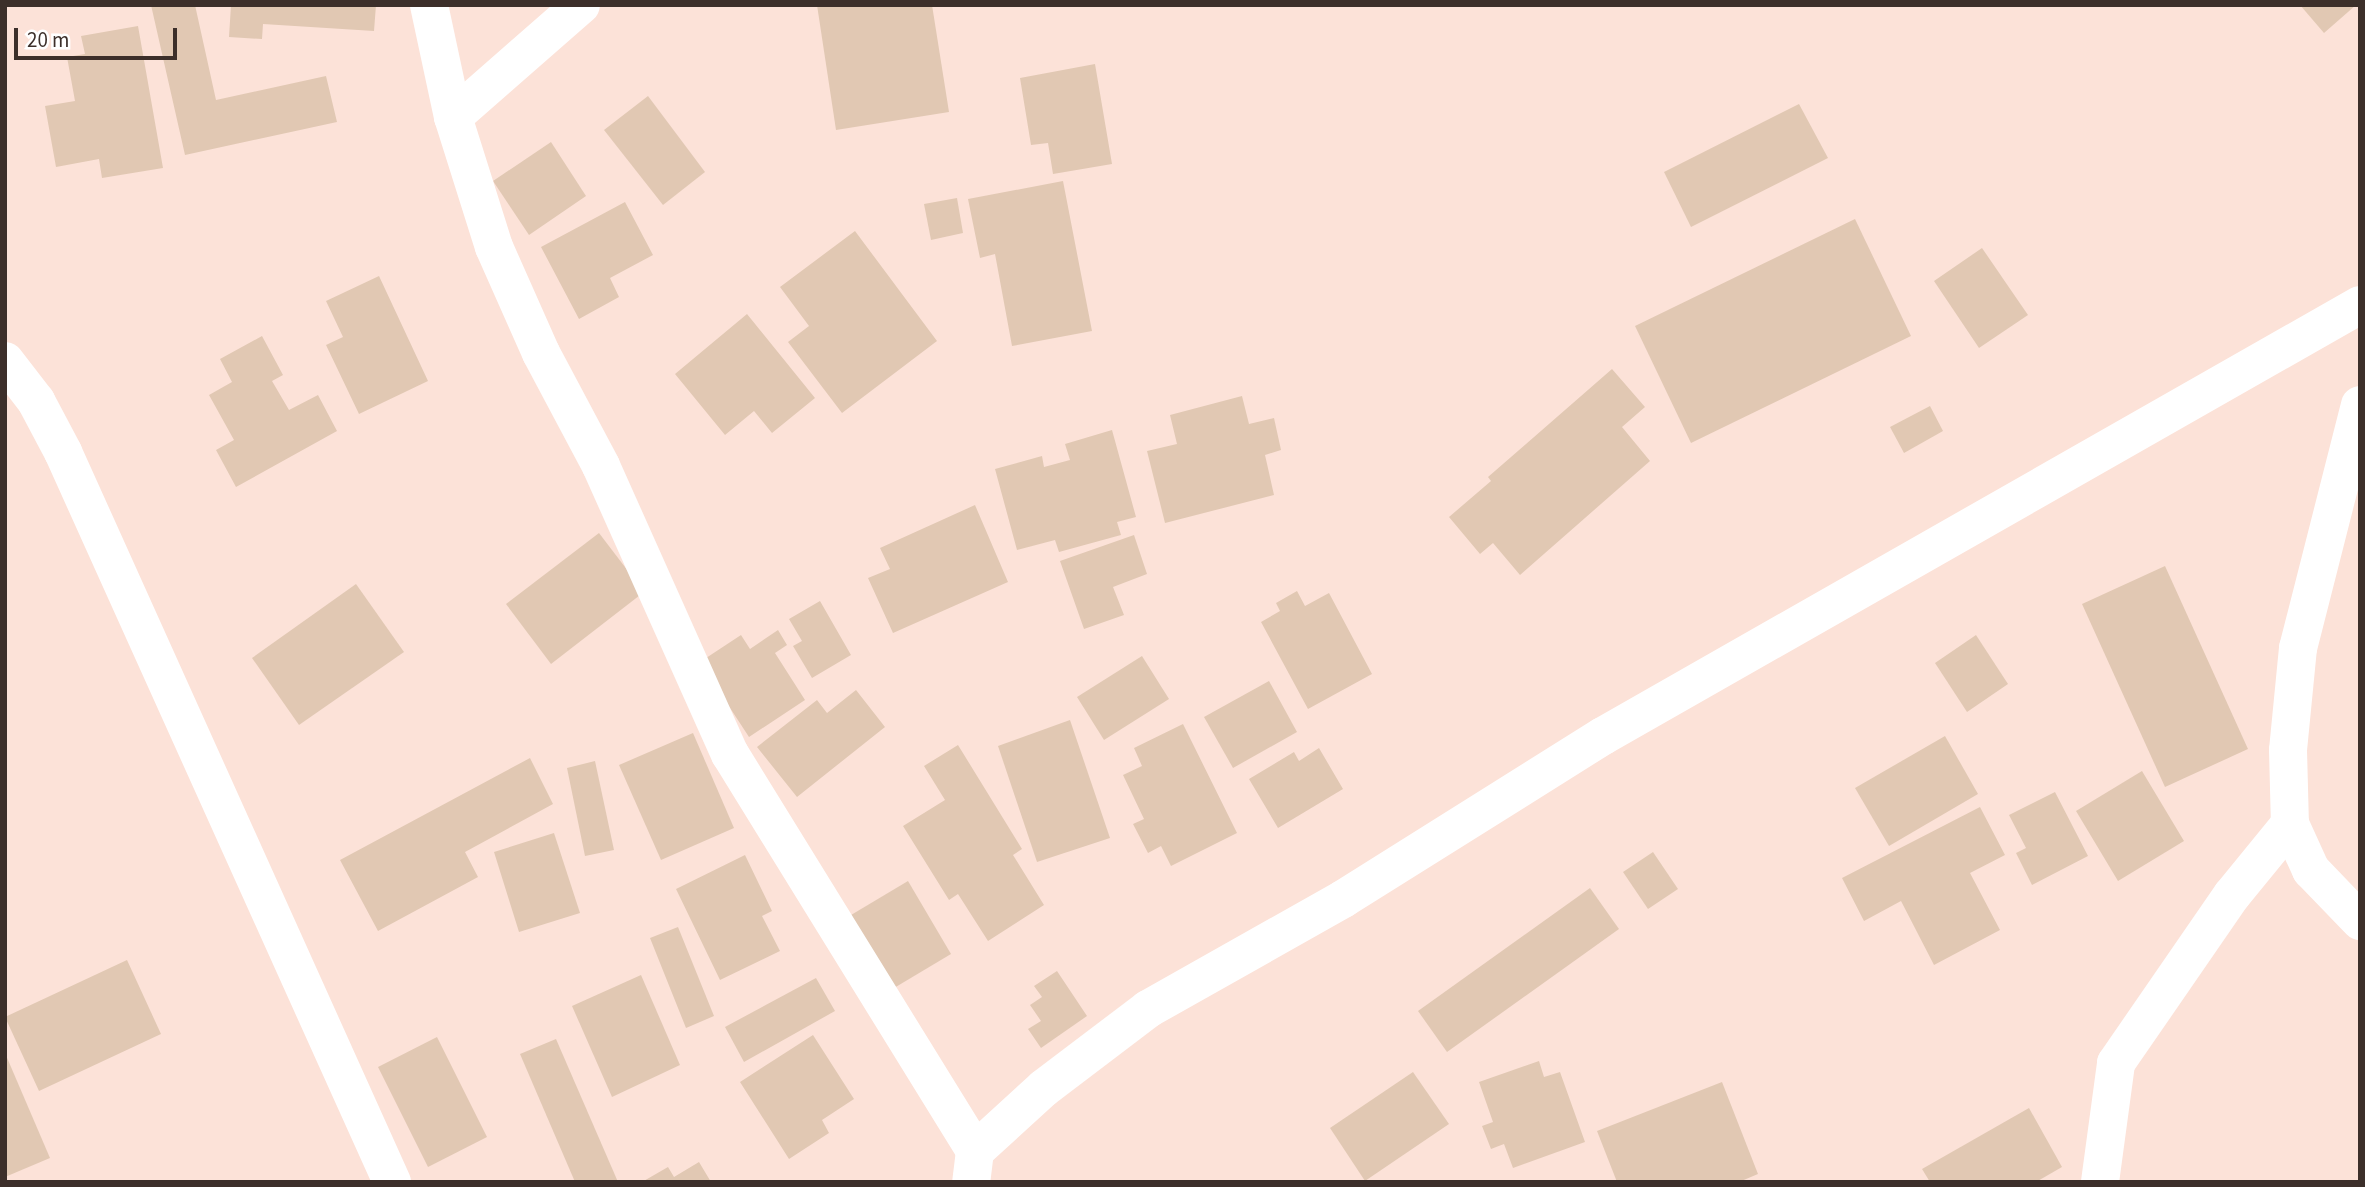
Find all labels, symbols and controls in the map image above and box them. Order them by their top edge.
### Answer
scale bar [18,14,180,58]
text: 20 m [27,25,69,55]

